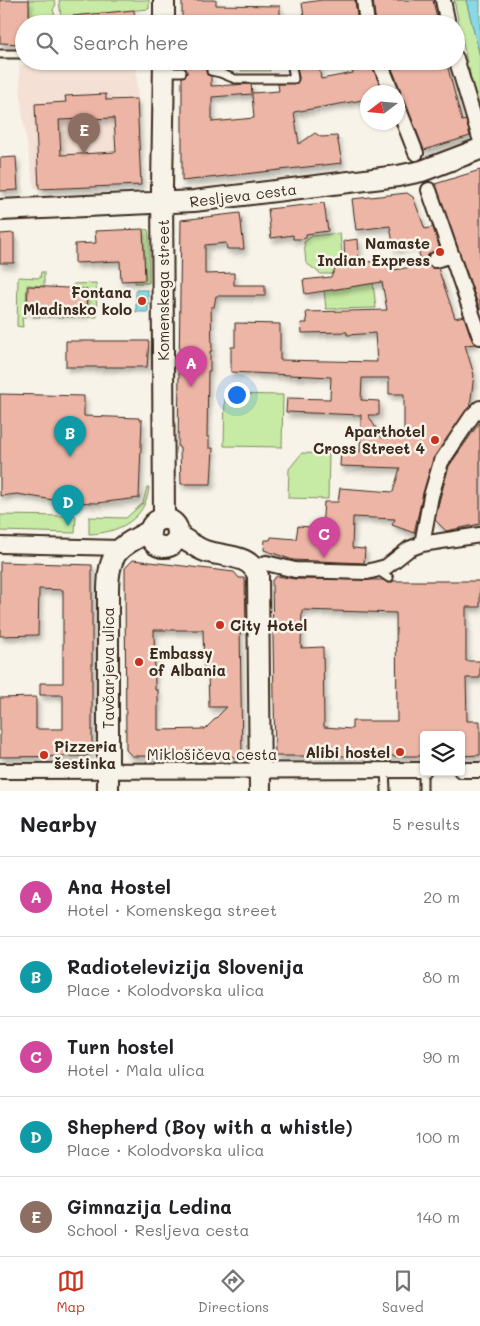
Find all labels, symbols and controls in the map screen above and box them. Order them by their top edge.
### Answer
search box [15,15,465,70]
icon: search [33,29,61,57]
text: Search here [73,30,189,55]
north arrow [360,85,405,130]
pin: E [68,113,100,154]
street label: Resljeva cesta [188,179,298,211]
street label: Komenskega street [153,219,173,361]
place label: Namaste Indian Express [317,233,430,270]
marker: Namaste Indian Express [434,246,446,258]
place label: Fontana Mladinsko kolo [23,282,132,319]
marker: Fontana Mladinsko kolo [136,295,148,307]
pin: A [175,346,207,387]
your location [224,382,250,408]
pin: B [54,416,86,457]
place label: Aparthotel Cross Street 4 [313,421,425,458]
marker: Aparthotel Cross Street 4 [429,434,441,446]
pin: D [52,485,84,526]
pin: C [308,517,340,558]
street label: Tavčarjeva ulica [98,607,118,729]
place label: City Hotel [230,615,307,635]
marker: City Hotel [214,619,226,631]
place label: Embassy of Albania [149,643,226,680]
marker: Embassy of Albania [133,656,145,668]
map controls [420,731,465,776]
button: layers [420,731,465,776]
place label: Pizzeria šestinka [54,736,117,773]
place label: Alibi hostel [305,742,390,762]
street label: Miklošičeva cesta [147,744,277,764]
marker: Alibi hostel [394,746,406,758]
marker: Pizzeria šestinka [38,749,50,761]
text: Nearby [20,810,97,837]
text: 5 results [392,813,460,834]
text: Ana Hostel [67,874,171,899]
text: A [30,886,42,907]
text: 20 m [423,886,460,907]
text: Hotel · Komenskega street [67,899,277,920]
text: Radiotelevizija Slovenija [67,954,304,979]
text: B [31,966,41,987]
text: 80 m [423,966,460,987]
text: Place · Kolodvorska ulica [67,979,265,1000]
text: Turn hostel [67,1034,174,1059]
text: C [30,1046,42,1067]
text: 90 m [423,1046,460,1067]
text: Hotel · Mala ulica [67,1059,205,1080]
text: Shepherd (Boy with a whistle) [67,1114,353,1139]
text: D [30,1126,42,1147]
text: 100 m [415,1126,460,1147]
text: Place · Kolodvorska ulica [67,1139,265,1160]
text: Gimnazija Ledina [67,1194,232,1219]
text: E [31,1206,41,1227]
text: 140 m [416,1206,460,1227]
text: School · Resljeva cesta [67,1219,250,1240]
tab: Map [56,1267,85,1316]
tab: Directions [198,1267,269,1316]
tab: Saved [382,1267,424,1316]

